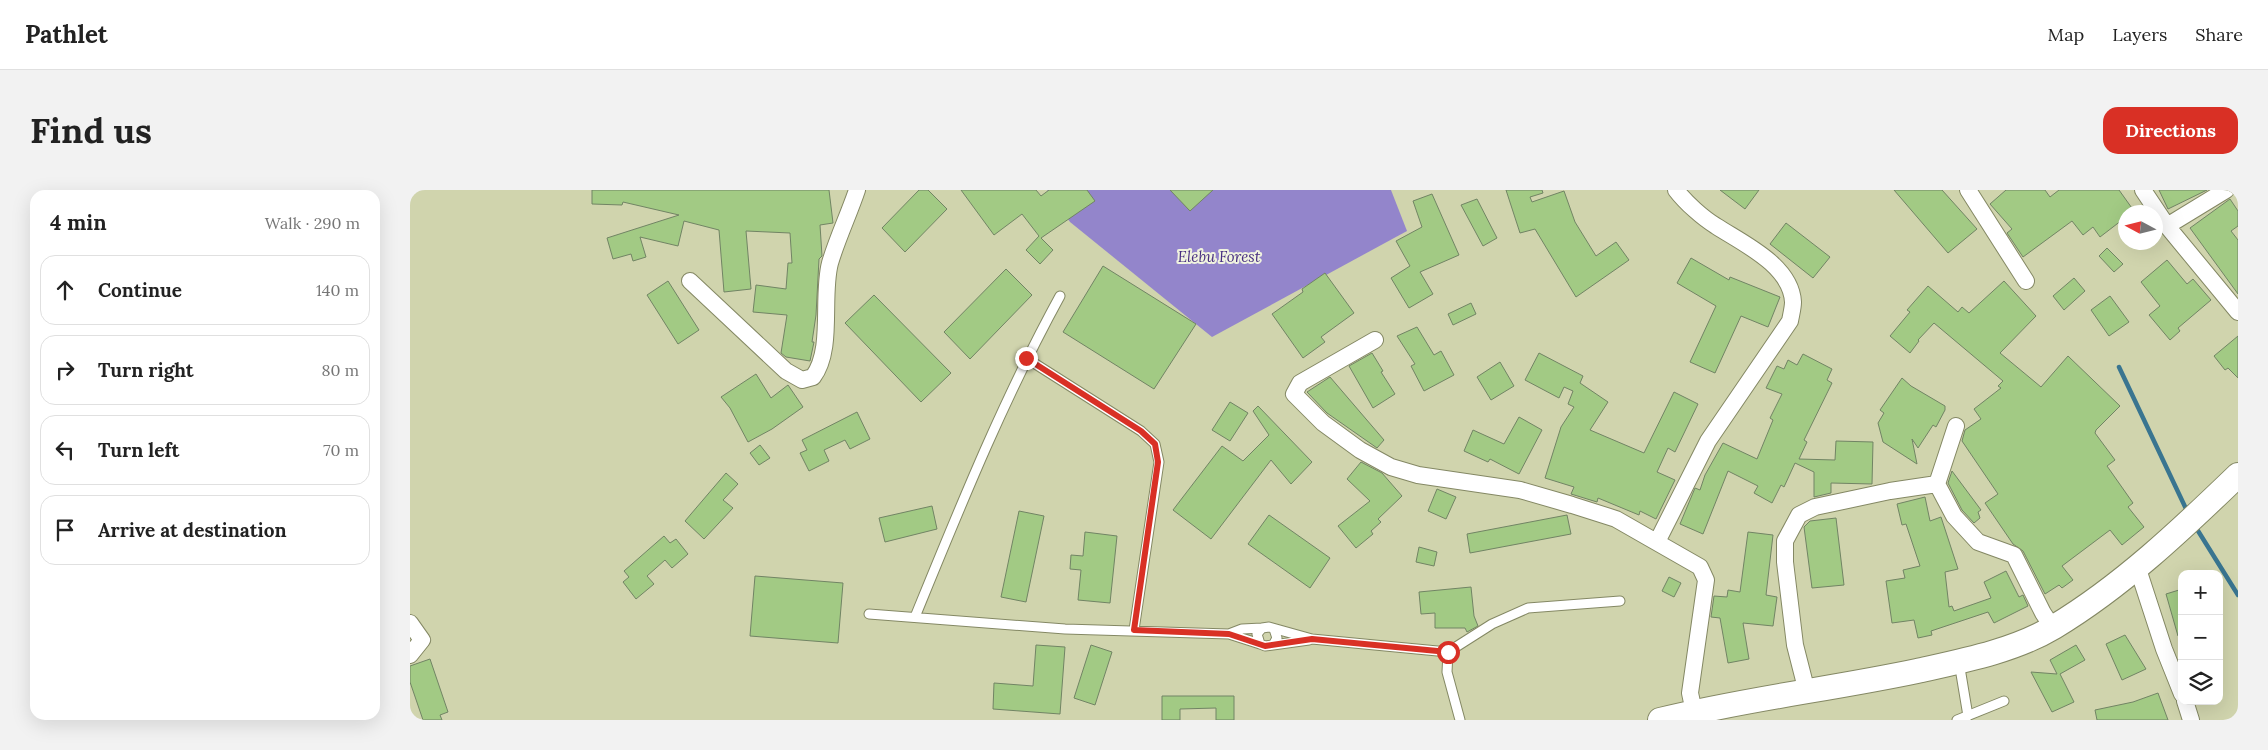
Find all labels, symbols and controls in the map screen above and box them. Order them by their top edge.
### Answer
text: Pathlet [25,19,108,50]
text: Map [2048,23,2084,46]
text: Layers [2112,23,2167,46]
text: Share [2195,23,2243,46]
button: Directions [2103,107,2238,154]
text: Find us [30,108,152,153]
north arrow [2118,205,2163,250]
text: 4 min [50,209,107,236]
text: Walk · 290 m [265,213,360,233]
park label: Elebu Forest [1178,247,1261,266]
icon: ahead [51,276,79,304]
text: Continue [98,278,182,302]
text: 140 m [316,280,359,300]
route end [1015,347,1038,370]
icon: right [51,356,79,384]
text: Turn right [98,358,194,382]
text: 80 m [322,360,359,380]
icon: left [51,436,79,464]
text: Turn left [98,438,179,462]
text: 70 m [323,440,359,460]
icon: arrive [51,516,79,544]
text: Arrive at destination [98,518,287,542]
map controls [2178,570,2223,705]
button: + [2178,570,2223,615]
button: − [2178,615,2223,660]
route start [1437,641,1460,664]
button: layers [2178,660,2223,705]

